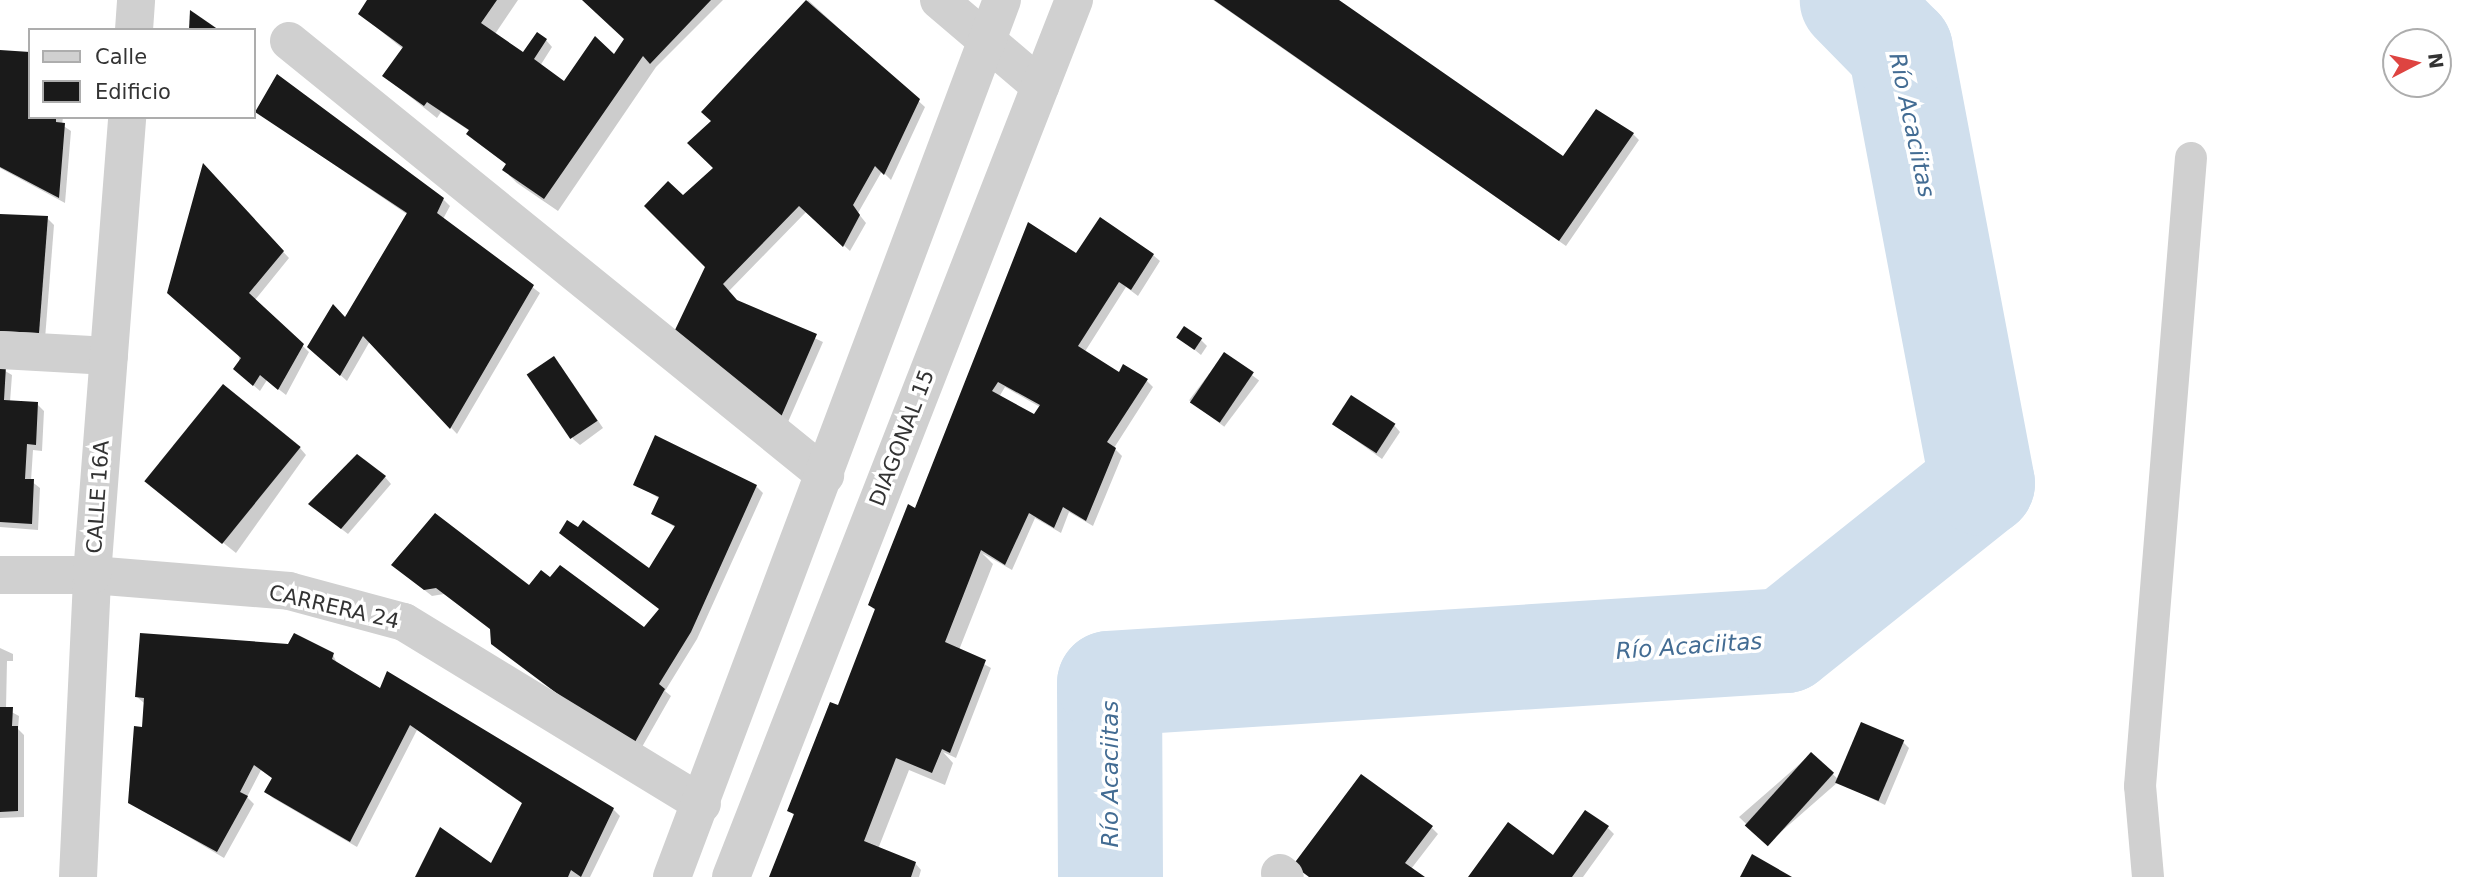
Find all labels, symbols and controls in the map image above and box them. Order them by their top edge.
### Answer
legend [28,28,256,119]
north arrow [2382,28,2452,98]
text: Calle [95,45,147,69]
water label: Río Acaciitas [1883,50,1941,200]
text: N [2424,51,2448,70]
text: Edificio [95,80,171,104]
street label: DIAGONAL 15 [864,366,940,510]
street label: CALLE 16A [81,440,115,554]
street label: CARRERA 24 [266,580,402,634]
water label: Río Acaciitas [1615,627,1763,665]
water label: Río Acaciitas [1096,701,1124,847]

